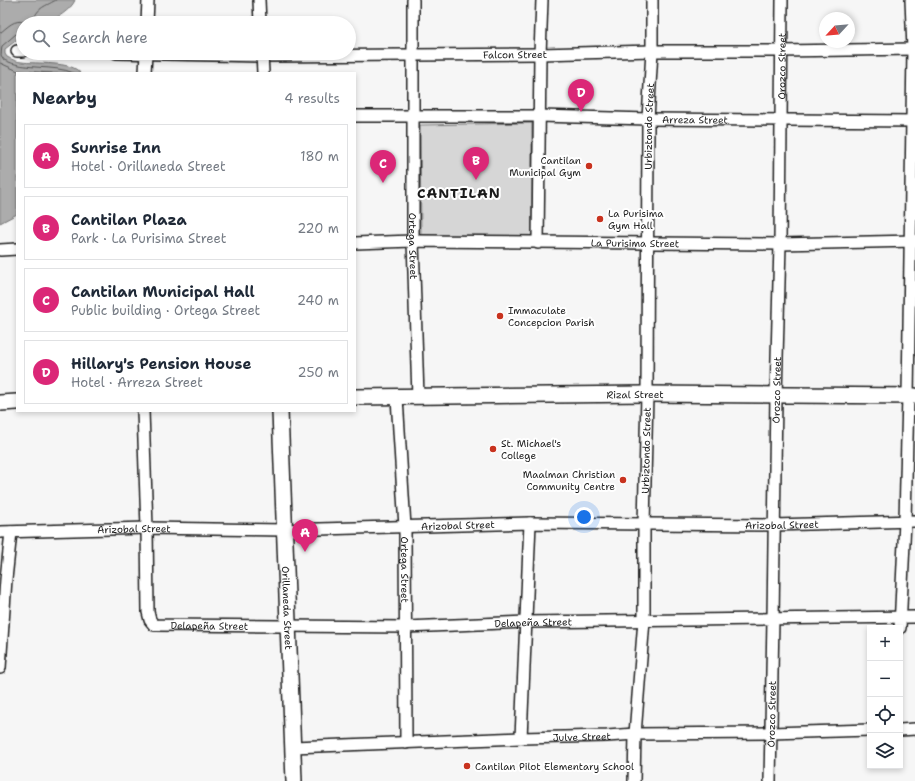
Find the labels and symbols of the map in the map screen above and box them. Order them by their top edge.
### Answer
north arrow [819,12,855,48]
street label: Orozco Street [775,33,789,99]
street label: Falcon Street [483,48,547,61]
pin: D [568,79,594,112]
street label: Urbiztondo Street [642,83,657,170]
street label: Arreza Street [662,113,728,127]
pin: B [463,147,489,180]
pin: C [370,150,396,183]
place label: Cantilan Municipal Gym [509,154,581,179]
marker: Cantilan Municipal Gym [584,161,594,171]
district label: CANTILAN [417,184,501,202]
place label: La Purisima Gym Hall [608,207,664,232]
street label: Ortega Street [406,213,420,279]
marker: La Purisima Gym Hall [595,214,605,224]
street label: La Purisima Street [591,236,679,250]
place label: Immaculate Concepcion Parish [508,304,595,329]
marker: Immaculate Concepcion Parish [495,311,505,321]
street label: Orozco Street [770,357,784,423]
street label: Rizal Street [606,388,664,401]
street label: Urbiztondo Street [639,407,654,494]
place label: St. Michael's College [501,437,561,462]
marker: St. Michael's College [488,444,498,454]
place label: Maalman Christian Community Centre [523,468,615,493]
marker: Maalman Christian Community Centre [618,475,628,485]
your location [574,507,594,527]
street label: Arizobal Street [421,518,495,533]
street label: Arizobal Street [745,518,819,532]
pin: A [292,519,318,552]
street label: Arizobal Street [97,522,171,536]
street label: Ortega Street [398,537,411,603]
street label: Orillaneda Street [279,566,295,650]
street label: Delapeña Street [494,615,572,630]
street label: Delapeña Street [170,619,248,633]
street label: Orozco Street [765,681,779,747]
street label: Julve Street [553,730,611,744]
place label: Cantilan Pilot Elementary School [475,760,634,773]
marker: Cantilan Pilot Elementary School [462,761,472,771]

